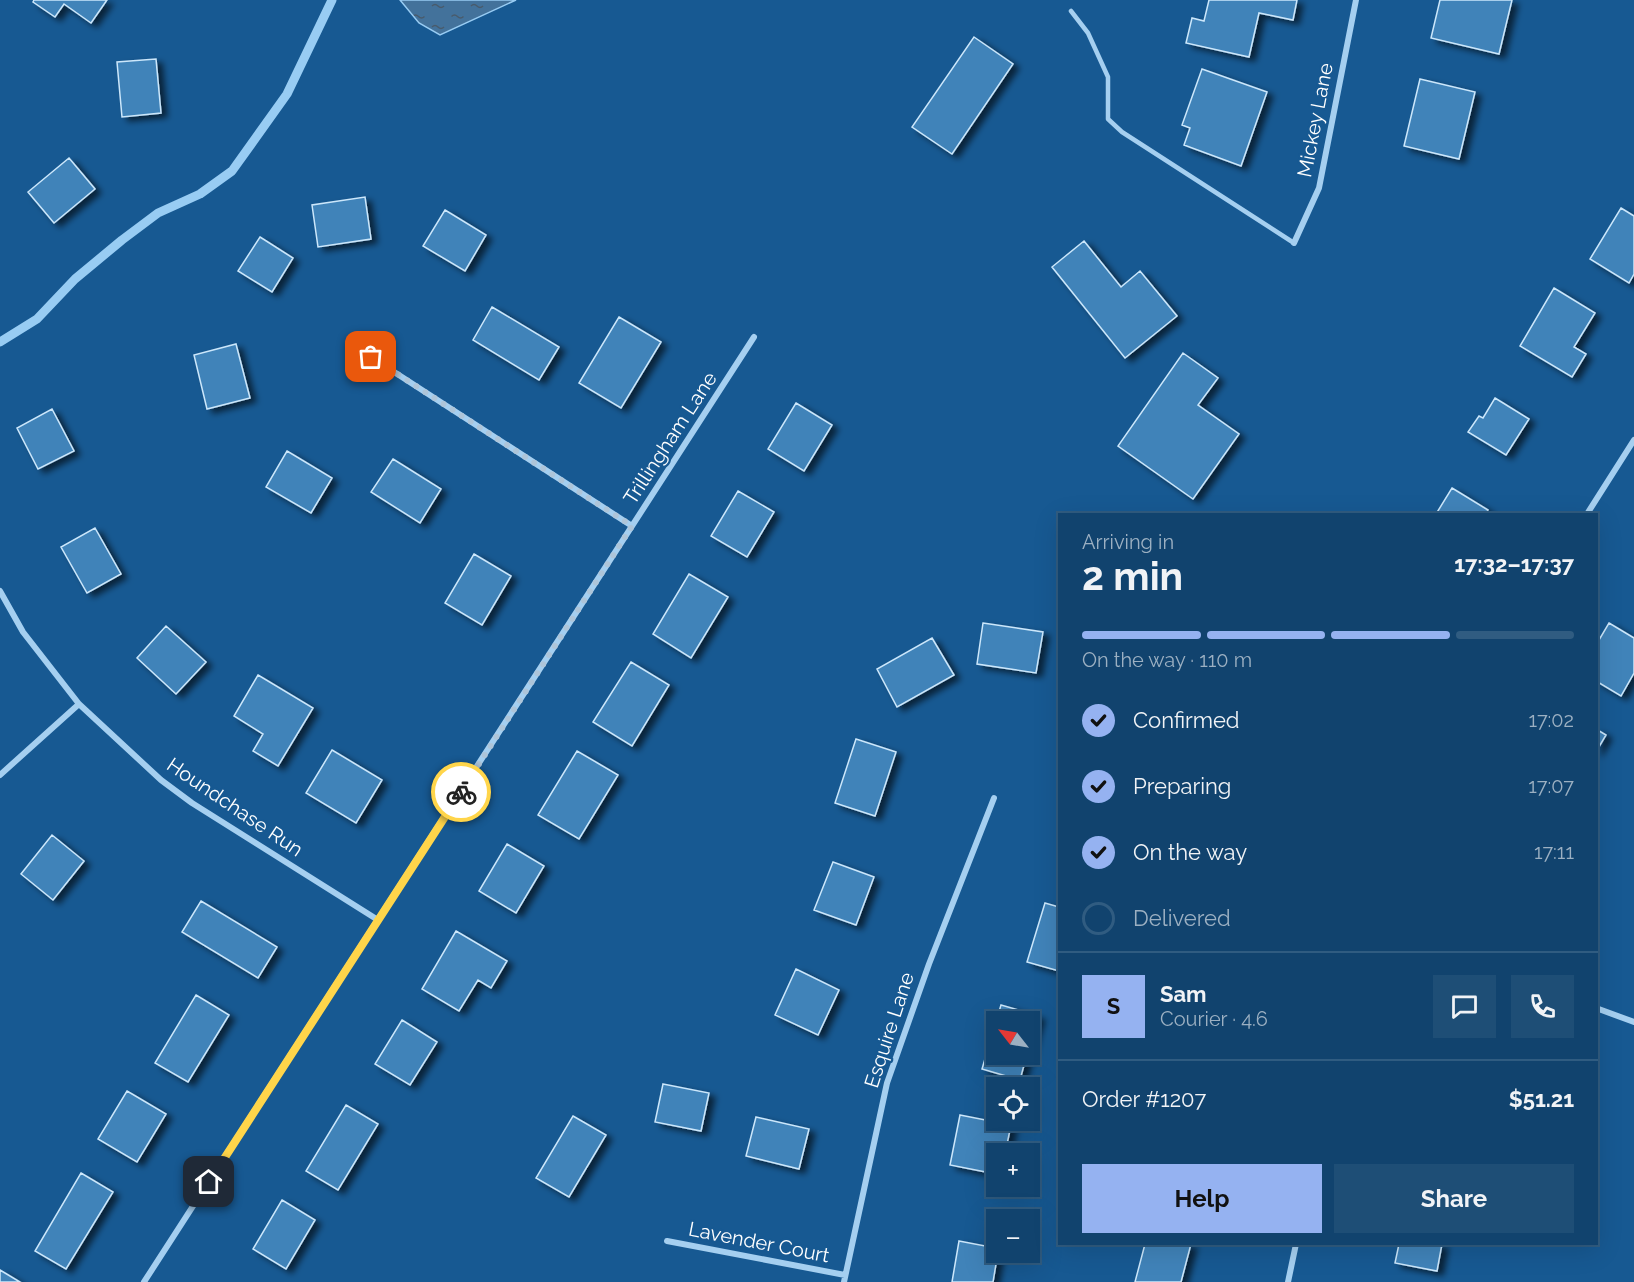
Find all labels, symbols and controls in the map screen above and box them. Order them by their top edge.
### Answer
street label: Mickey Lane [1292,61,1338,179]
pin [345,331,396,382]
icon: bag [354,340,387,373]
street label: Trillingham Lane [618,367,722,509]
text: Arriving in [1082,530,1174,554]
text: 17:32–17:37 [1454,551,1574,577]
text: 2 min [1082,553,1183,599]
text: On the way · 110 m [1082,648,1252,672]
icon: check [1082,704,1115,737]
text: Confirmed [1133,707,1240,733]
text: 17:02 [1528,708,1574,732]
street label: Houndchase Run [162,753,308,861]
courier [431,762,491,822]
icon: check [1082,770,1115,803]
text: Preparing [1133,773,1231,799]
text: 17:07 [1528,774,1574,798]
icon: bike [445,776,478,809]
icon: check [1082,836,1115,869]
text: On the way [1133,839,1247,865]
text: 17:11 [1534,840,1574,864]
text: Delivered [1133,905,1231,931]
street label: Esquire Lane [859,969,919,1091]
button: chat [1433,975,1496,1038]
button: phone [1511,975,1574,1038]
text: Sam [1160,981,1207,1007]
text: S [1107,993,1120,1019]
text: Courier · 4.6 [1160,1007,1268,1031]
north arrow [986,1011,1040,1065]
map controls [986,1011,1040,1263]
button: locate [986,1077,1040,1131]
text: Order #1207 [1082,1086,1206,1112]
text: $51.21 [1509,1086,1574,1112]
button: + [986,1143,1040,1197]
pin [183,1156,234,1207]
button: Help [1082,1164,1322,1233]
button: Share [1334,1164,1574,1233]
icon: home [192,1165,225,1198]
button: − [986,1209,1040,1263]
street label: Lavender Court [687,1217,832,1267]

